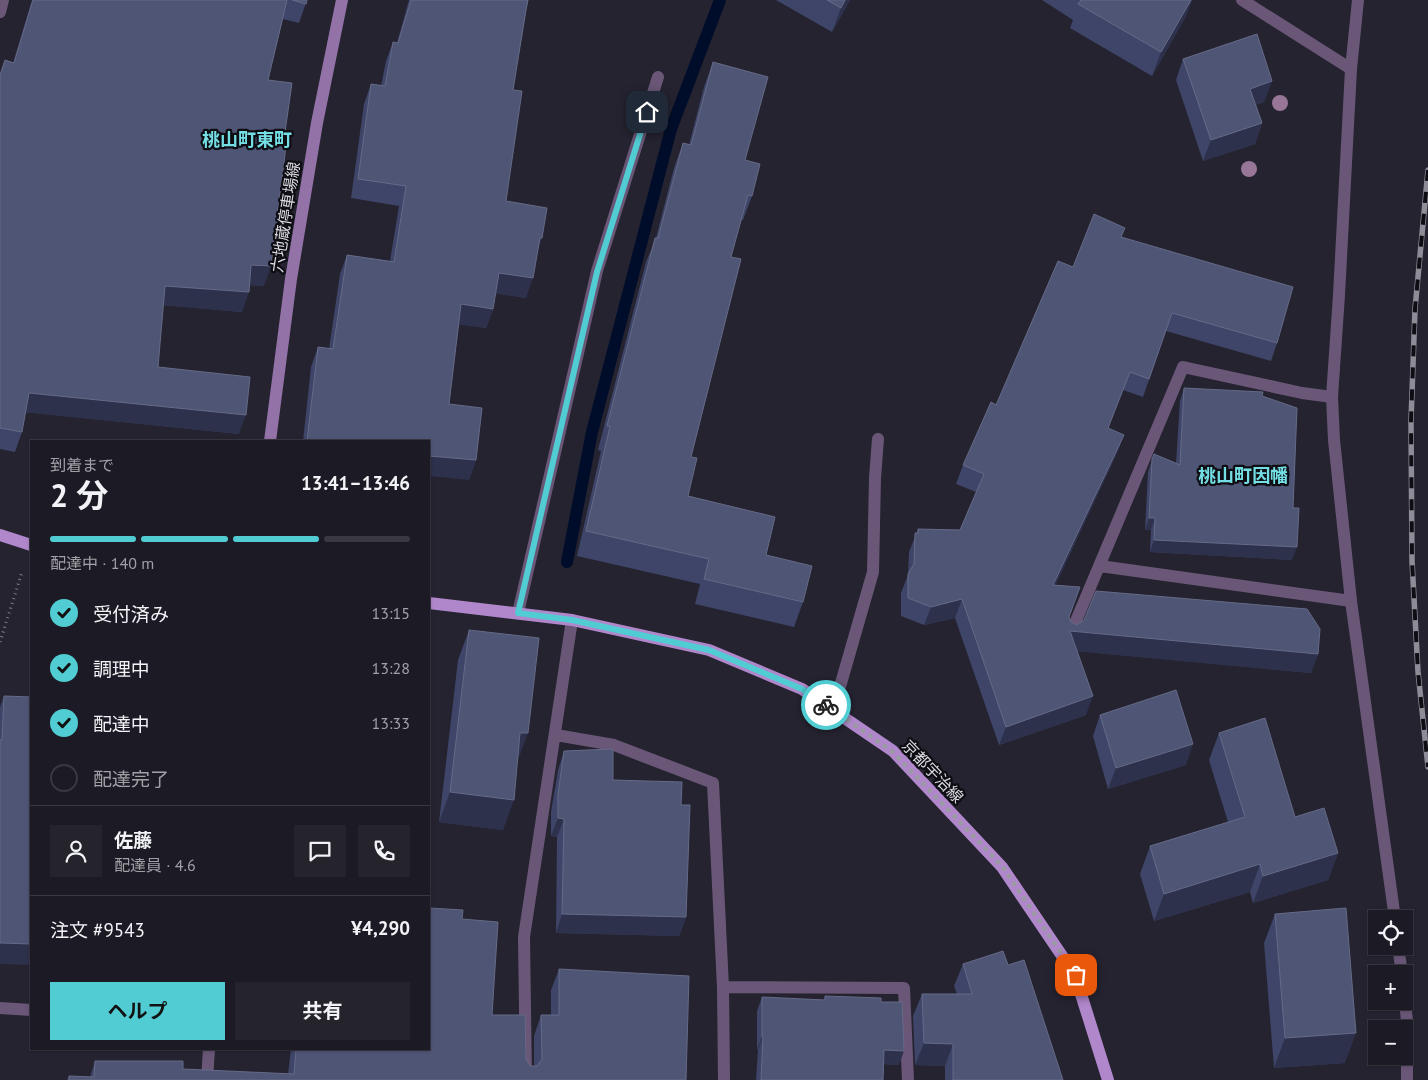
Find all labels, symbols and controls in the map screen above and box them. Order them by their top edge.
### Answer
pin [626,91,668,133]
icon: home [633,98,661,126]
district label: 桃山町東町 [202,128,292,151]
street label: 六地蔵停車場線 [266,160,304,274]
text: 到着まで [50,455,114,475]
district label: 桃山町因幡 [1198,464,1288,487]
text: 13:41–13:46 [301,471,410,495]
text: 2 分 [50,474,108,516]
text: 配達中 · 140 m [50,553,154,573]
icon: check [50,599,78,627]
text: 受付済み [93,602,169,626]
text: 13:15 [372,603,410,623]
icon: check [50,654,78,682]
text: 調理中 [93,657,150,681]
text: 13:28 [372,658,410,678]
courier [801,680,851,730]
icon: bike [812,691,840,719]
icon: check [50,709,78,737]
text: 配達中 [93,712,150,736]
text: 13:33 [372,713,410,733]
street label: 京都宇治線 [898,735,968,807]
text: 配達完了 [93,767,169,791]
button: person [50,825,102,877]
button: chat [294,825,346,877]
button: phone [358,825,410,877]
text: 佐藤 [114,828,152,852]
text: 配達員 · 4.6 [114,855,196,875]
map controls [1368,910,1413,1065]
button: locate [1368,910,1413,955]
text: ¥4,290 [351,916,410,940]
text: 注文 #9543 [50,918,145,942]
pin [1055,954,1097,996]
icon: bag [1062,961,1090,989]
button: + [1368,965,1413,1010]
button: ヘルプ [50,982,225,1040]
button: 共有 [235,982,410,1040]
button: − [1368,1020,1413,1065]

